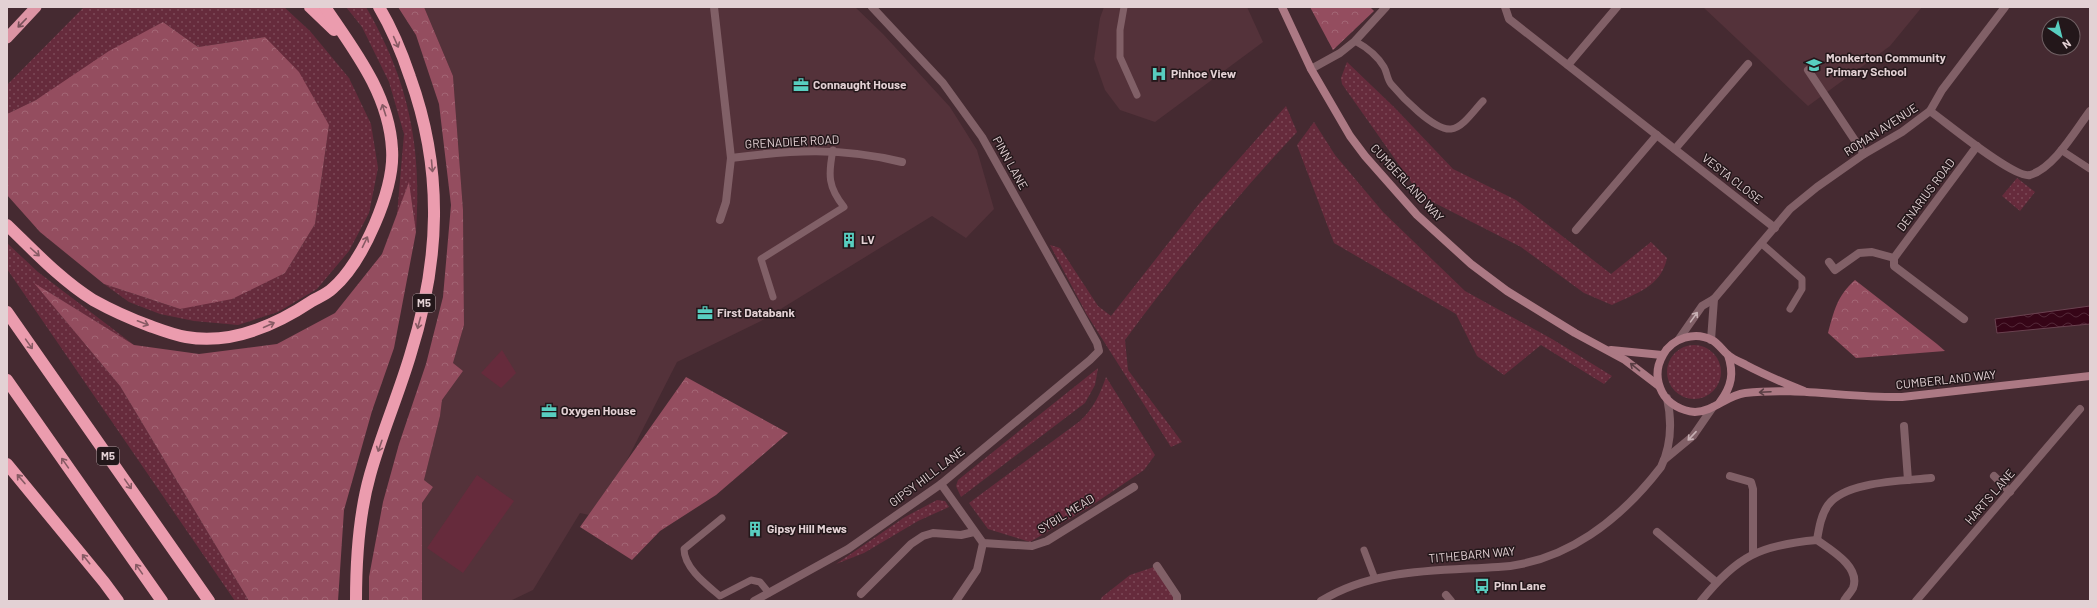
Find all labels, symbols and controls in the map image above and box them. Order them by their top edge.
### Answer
north arrow [2041,16,2081,56]
one-way arrow [17,18,27,28]
one-way arrow [393,35,400,47]
text: N [2060,37,2074,52]
place label: Monkerton Community Primary School [1826,50,1946,78]
school or university icon: Monkerton Community Primary School [1805,56,1823,74]
hospital icon: Pinhoe View [1150,65,1168,83]
place label: Pinhoe View [1171,66,1237,80]
office icon: Connaught House [792,76,810,94]
place label: Connaught House [813,77,907,91]
street label: ROMAN AVENUE [1841,100,1920,158]
one-way arrow [380,104,387,117]
street label: GRENADIER ROAD [744,132,839,150]
street label: PINN LANE [991,134,1031,191]
street label: CUMBERLAND WAY [1368,141,1447,224]
street label: VESTA CLOSE [1700,150,1766,206]
street label: DENARIUS ROAD [1893,155,1957,233]
one-way arrow [428,159,435,172]
building icon: LV [840,231,858,249]
place label: LV [861,232,875,246]
one-way arrow [362,237,369,249]
one-way arrow [30,247,40,256]
road number: M5 [413,294,435,312]
office icon: First Databank [696,304,714,322]
place label: First Databank [717,305,795,319]
one-way arrow [1690,312,1699,323]
one-way arrow [415,316,422,329]
one-way arrow [137,320,149,328]
one-way arrow [263,321,275,328]
one-way arrow [25,338,33,349]
one-way arrow [1629,363,1640,372]
street label: CUMBERLAND WAY [1895,367,1997,391]
one-way arrow [1759,388,1772,395]
office icon: Oxygen House [540,402,558,420]
place label: Oxygen House [561,403,637,417]
one-way arrow [1687,431,1696,441]
one-way arrow [375,440,383,452]
street label: GIPSY HILL LANE [886,443,967,509]
road number: M5 [97,447,119,465]
one-way arrow [61,457,69,468]
street label: HARTS LANE [1961,466,2017,527]
one-way arrow [16,474,25,485]
one-way arrow [124,479,132,490]
street label: SYBIL MEAD [1034,491,1096,536]
building icon: Gipsy Hill Mews [746,520,764,538]
place label: Gipsy Hill Mews [767,521,847,535]
street label: TITHEBARN WAY [1428,543,1516,565]
one-way arrow [81,553,90,564]
one-way arrow [135,564,143,575]
bus stop icon: Pinn Lane [1473,577,1491,595]
place label: Pinn Lane [1494,578,1546,592]

